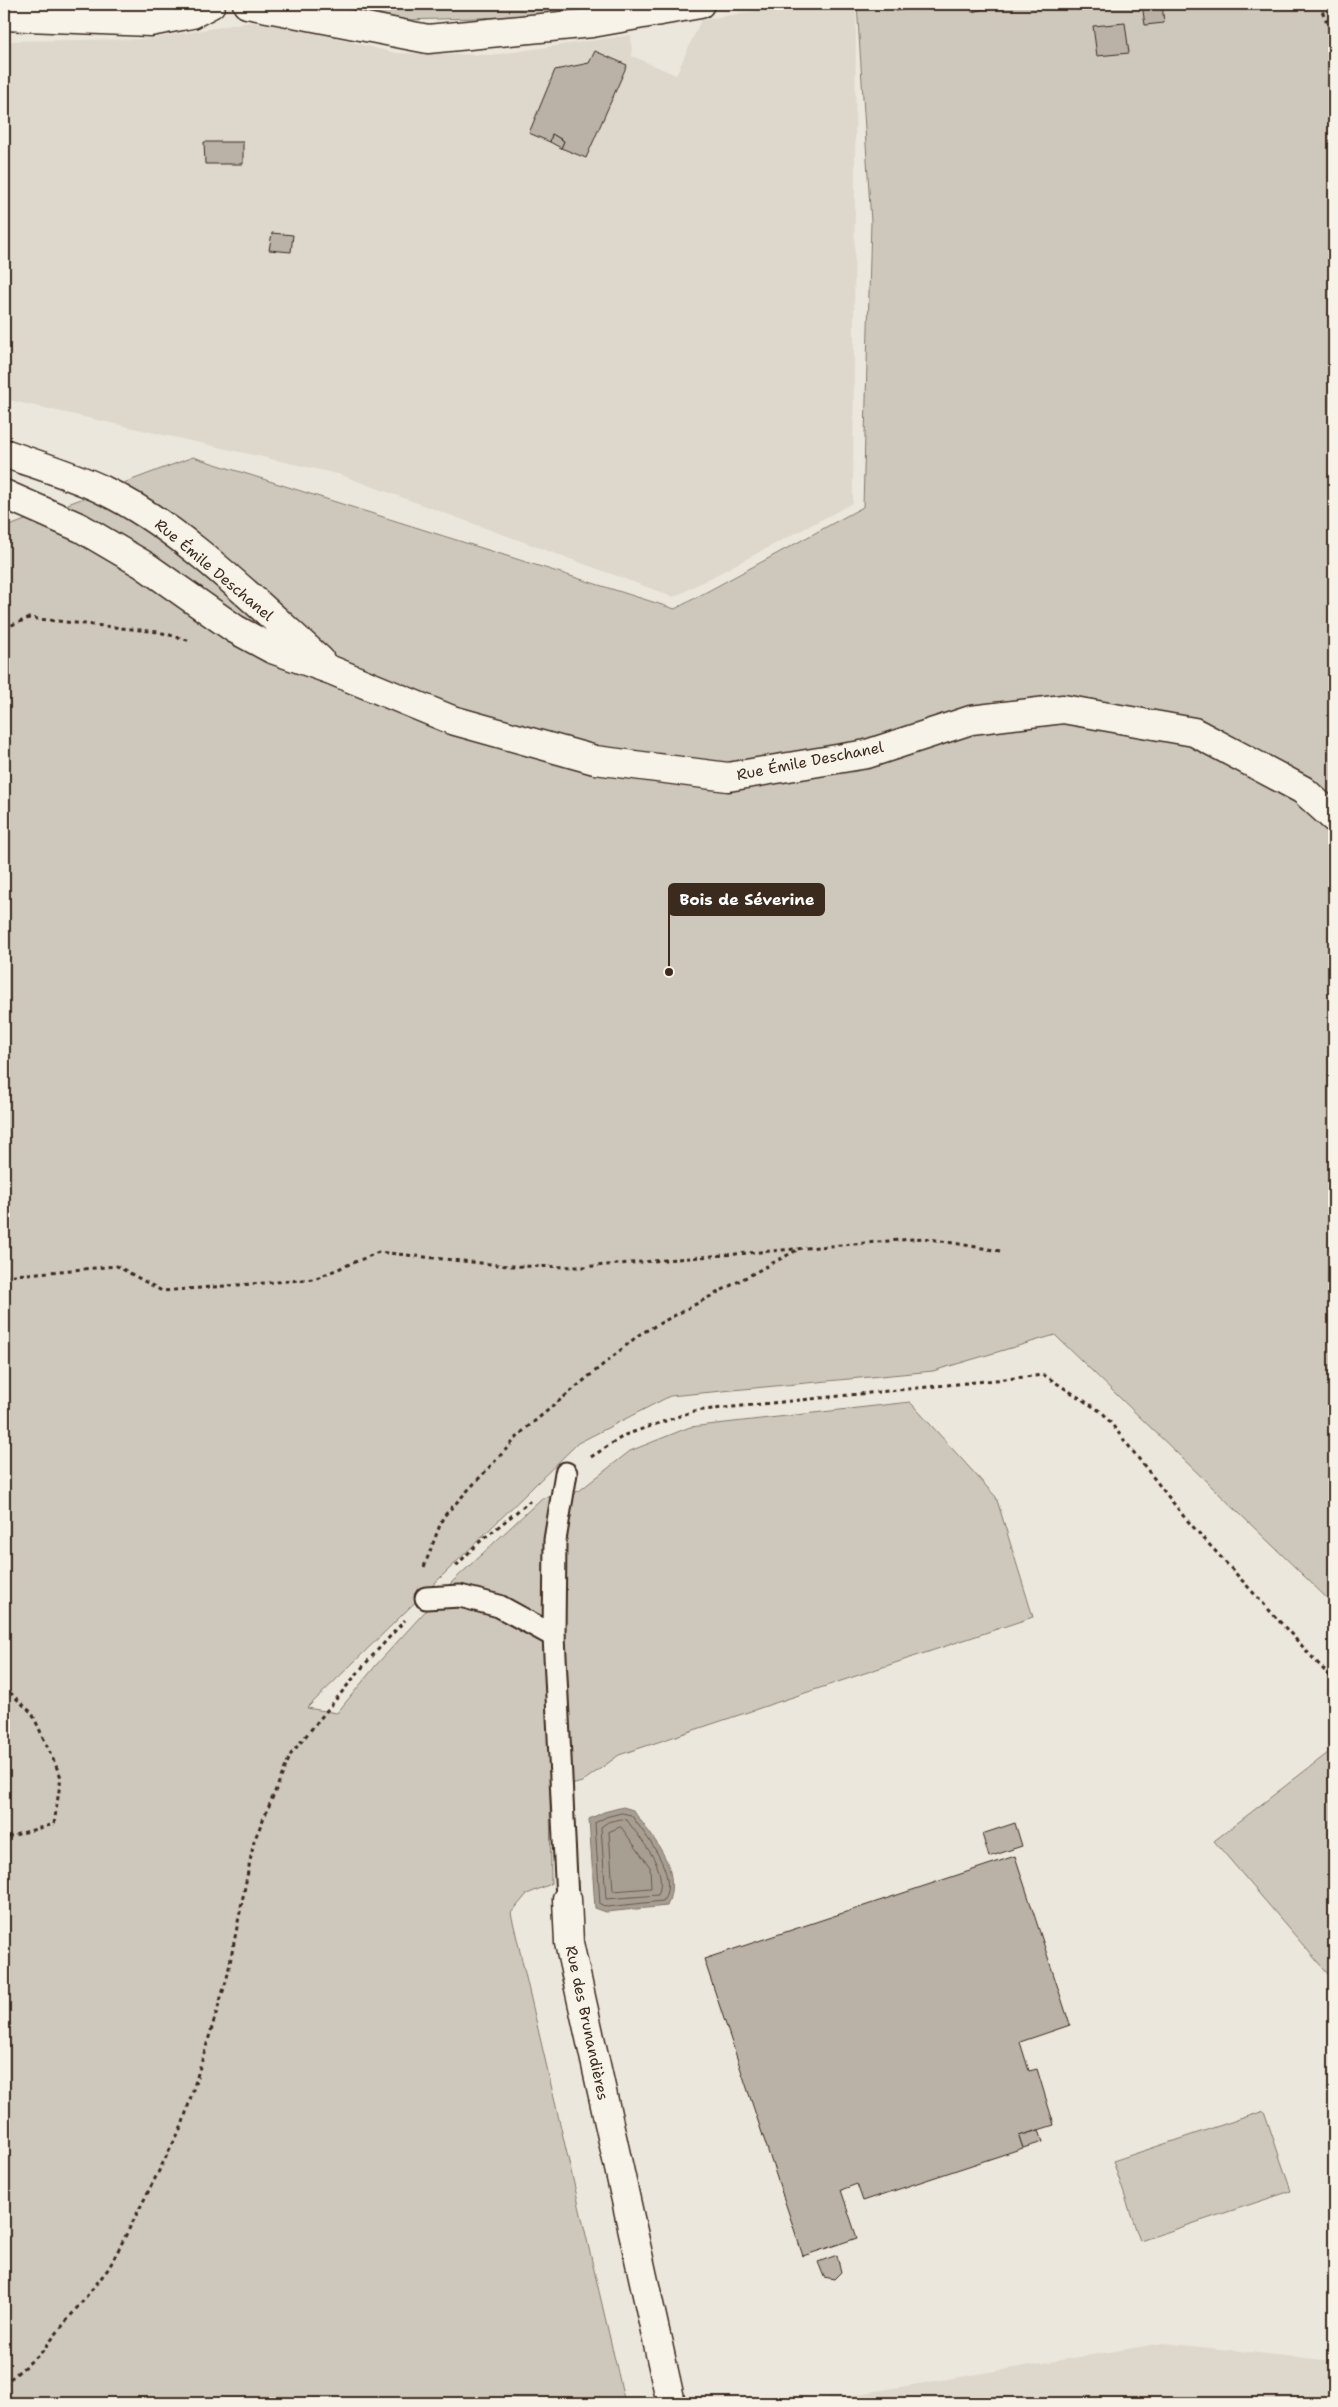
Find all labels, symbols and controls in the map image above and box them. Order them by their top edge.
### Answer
street label: Rue Émile Deschanel [150,514,279,626]
street label: Rue Émile Deschanel [735,736,886,785]
callout: Bois de Séverine [669,884,824,915]
text: Bois de Séverine [679,889,815,910]
street label: Rue des Brunandières [561,1944,613,2102]

